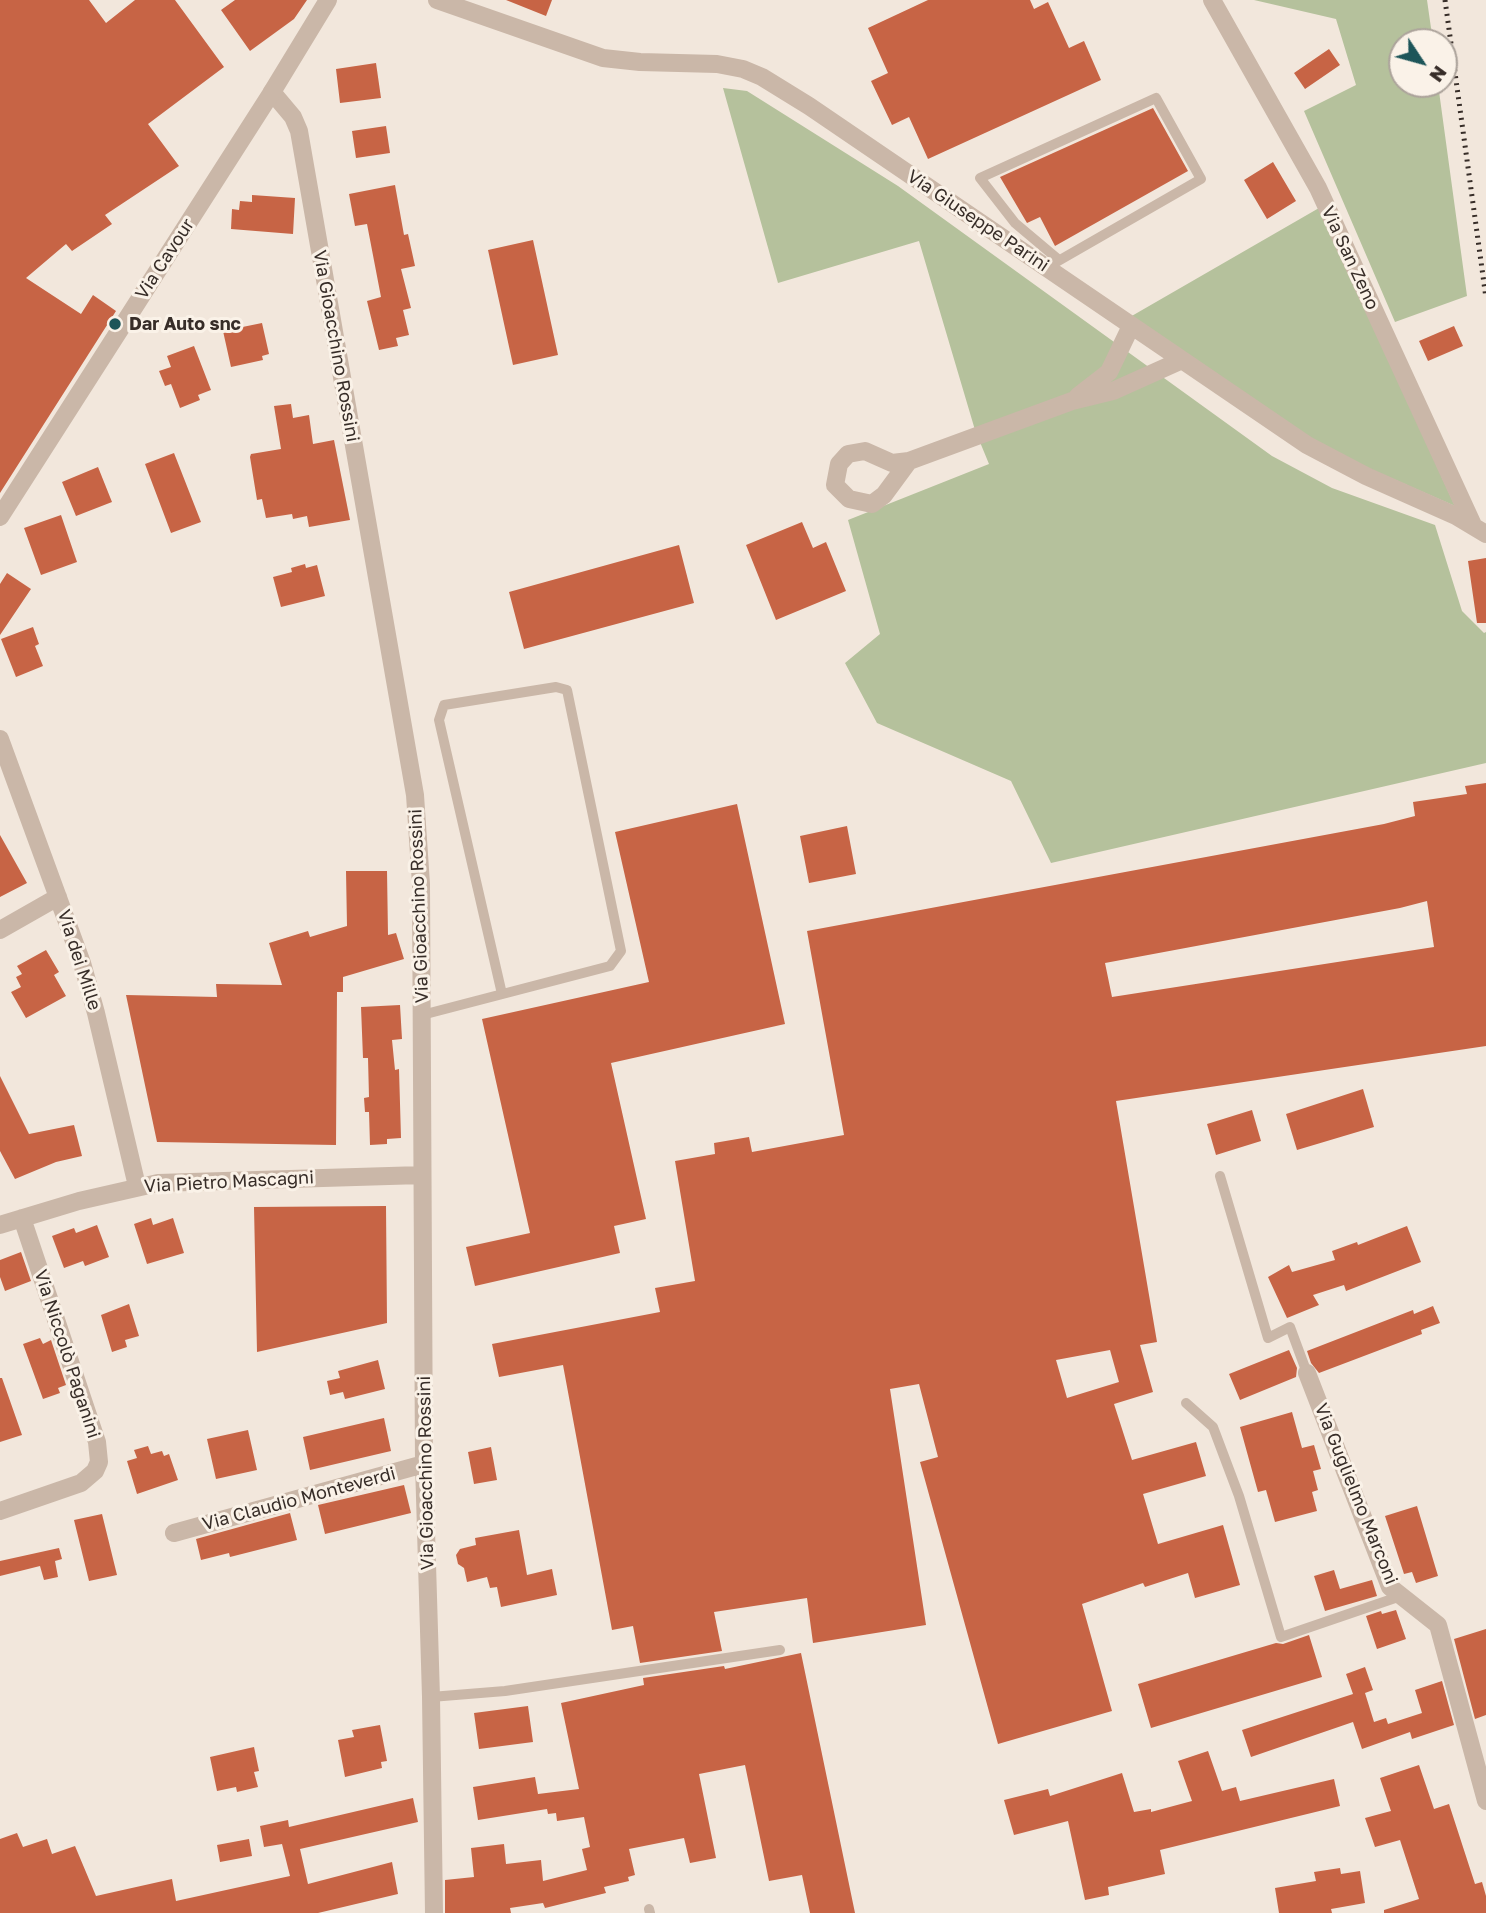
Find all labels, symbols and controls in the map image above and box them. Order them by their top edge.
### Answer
north arrow [1388,28,1458,98]
text: N [1425,62,1452,87]
street label: Via Giuseppe Parini [903,165,1053,277]
street label: Via San Zeno [1317,203,1383,313]
street label: Via Cavour [131,215,199,303]
street label: Via Gioacchino Rossini [308,248,364,444]
place label: Dar Auto snc [129,313,241,335]
marker: Dar Auto snc [107,316,123,332]
street label: Via Gioacchino Rossini [405,808,433,1004]
street label: Via dei Mille [53,907,105,1013]
street label: Via Pietro Mascagni [144,1167,314,1197]
street label: Via Niccolò Paganini [30,1267,104,1441]
street label: Via Gioacchino Rossini [414,1376,438,1570]
street label: Via Guglielmo Marconi [1310,1400,1402,1588]
street label: Via Claudio Monteverdi [200,1463,398,1535]

